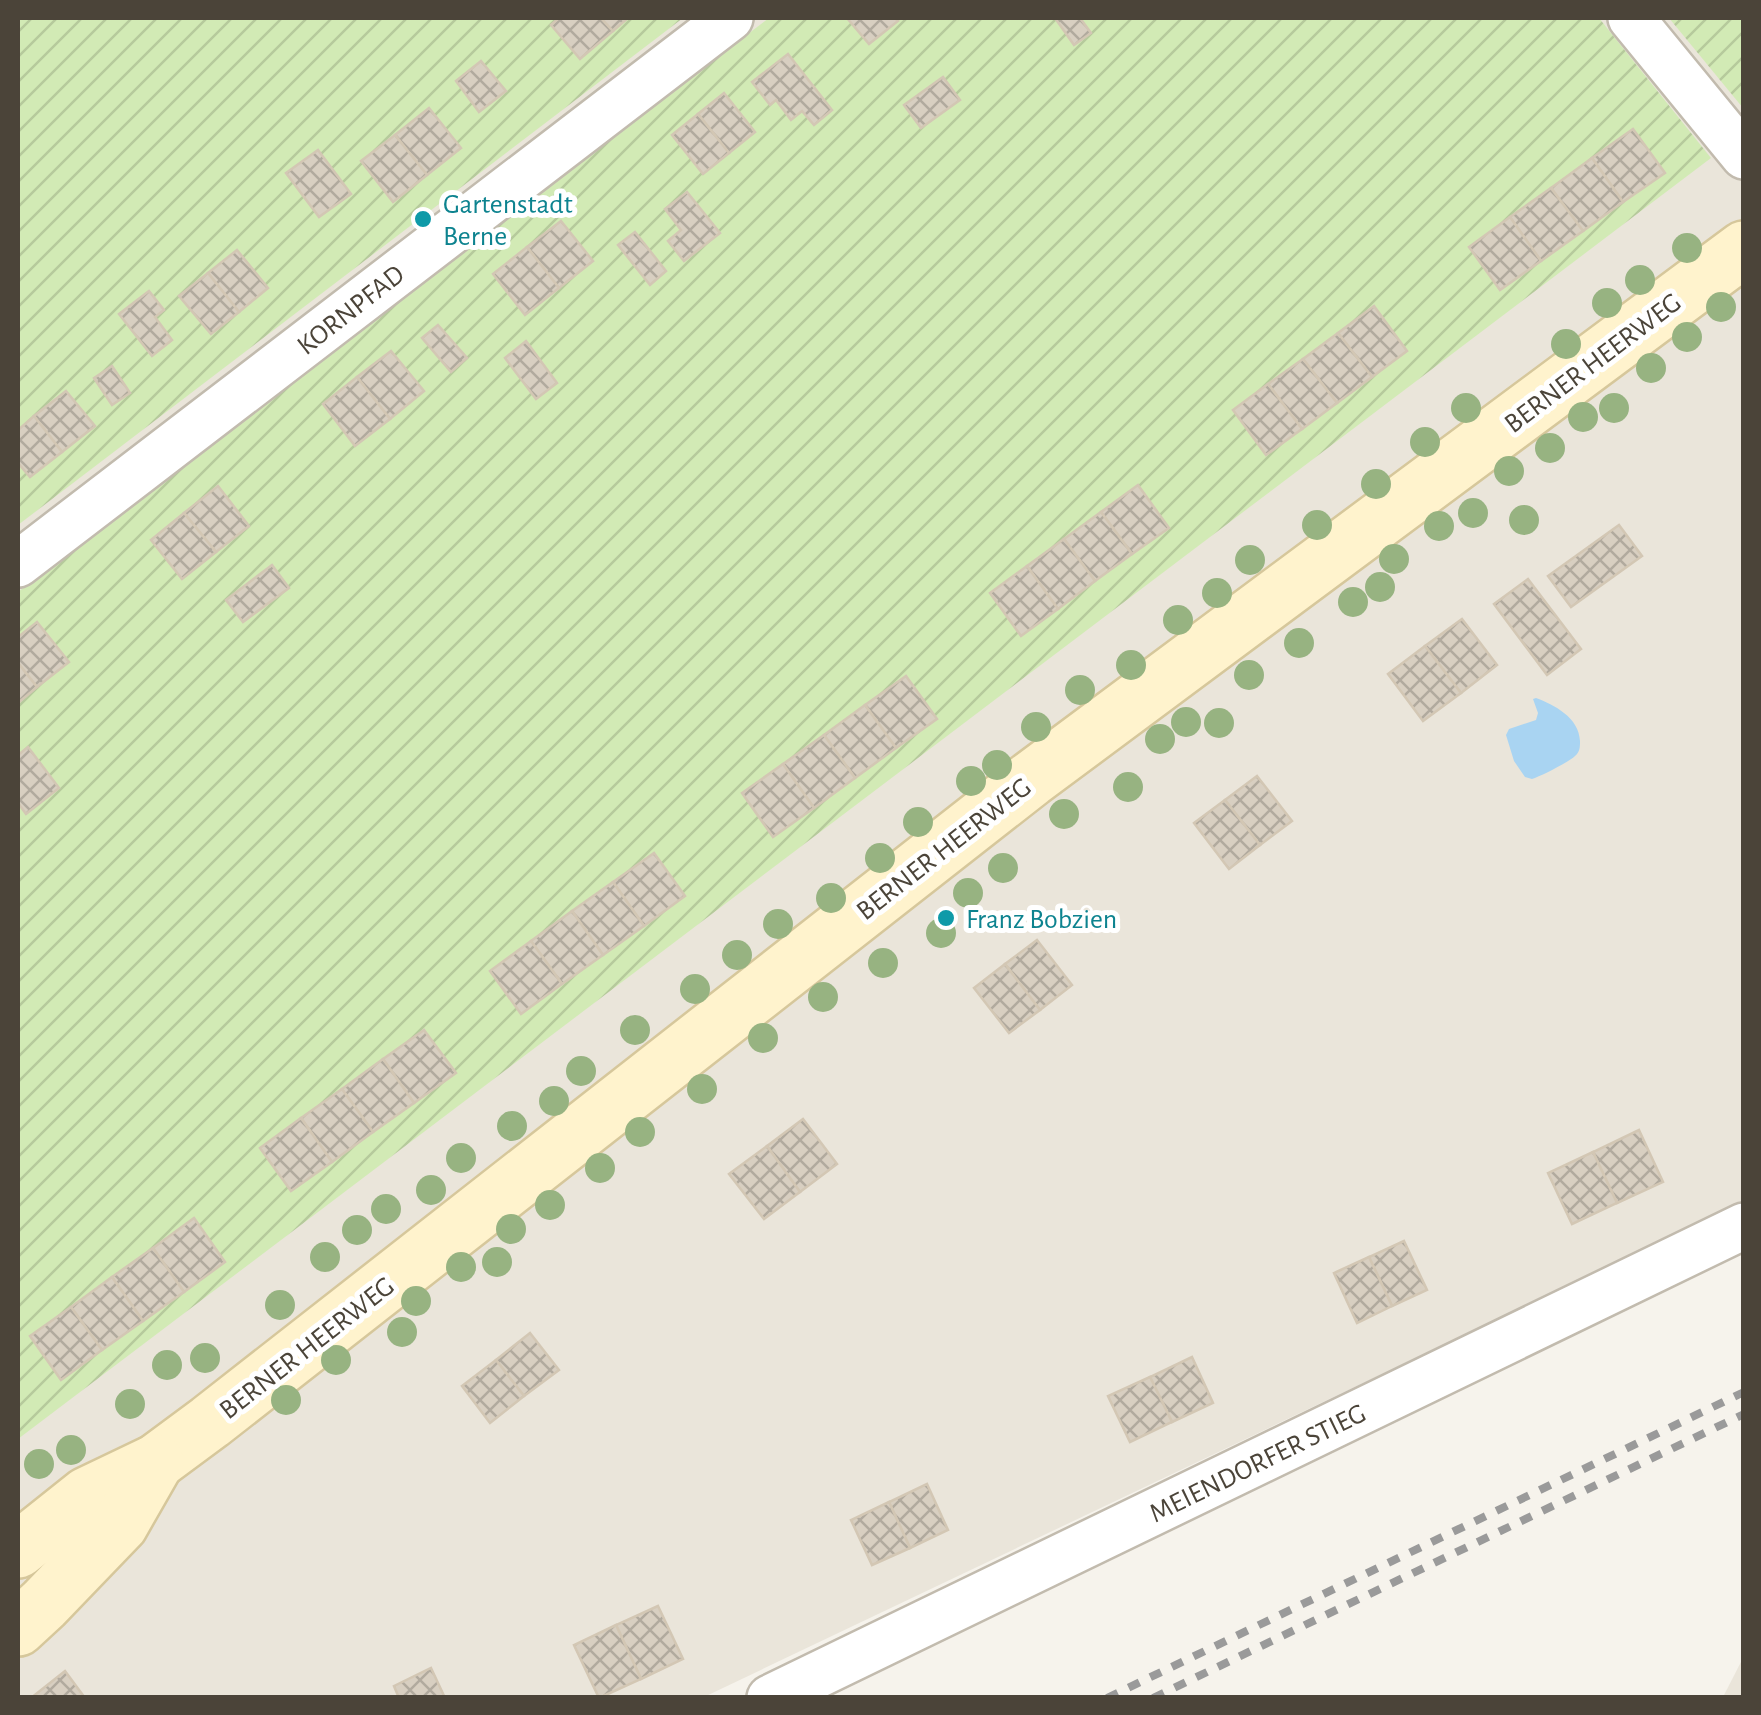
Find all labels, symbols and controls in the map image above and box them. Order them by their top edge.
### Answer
place label: Gartenstadt Berne [443,191,573,251]
marker: Gartenstadt Berne [412,208,434,230]
street label: KORNPFAD [292,260,410,361]
street label: BERNER HEERWEG [1500,288,1687,439]
street label: BERNER HEERWEG [852,773,1037,926]
place label: Franz Bobzien [966,906,1117,934]
marker: Franz Bobzien [935,907,957,929]
street label: BERNER HEERWEG [215,1272,400,1425]
street label: MEIENDORFER STIEG [1145,1399,1370,1528]

